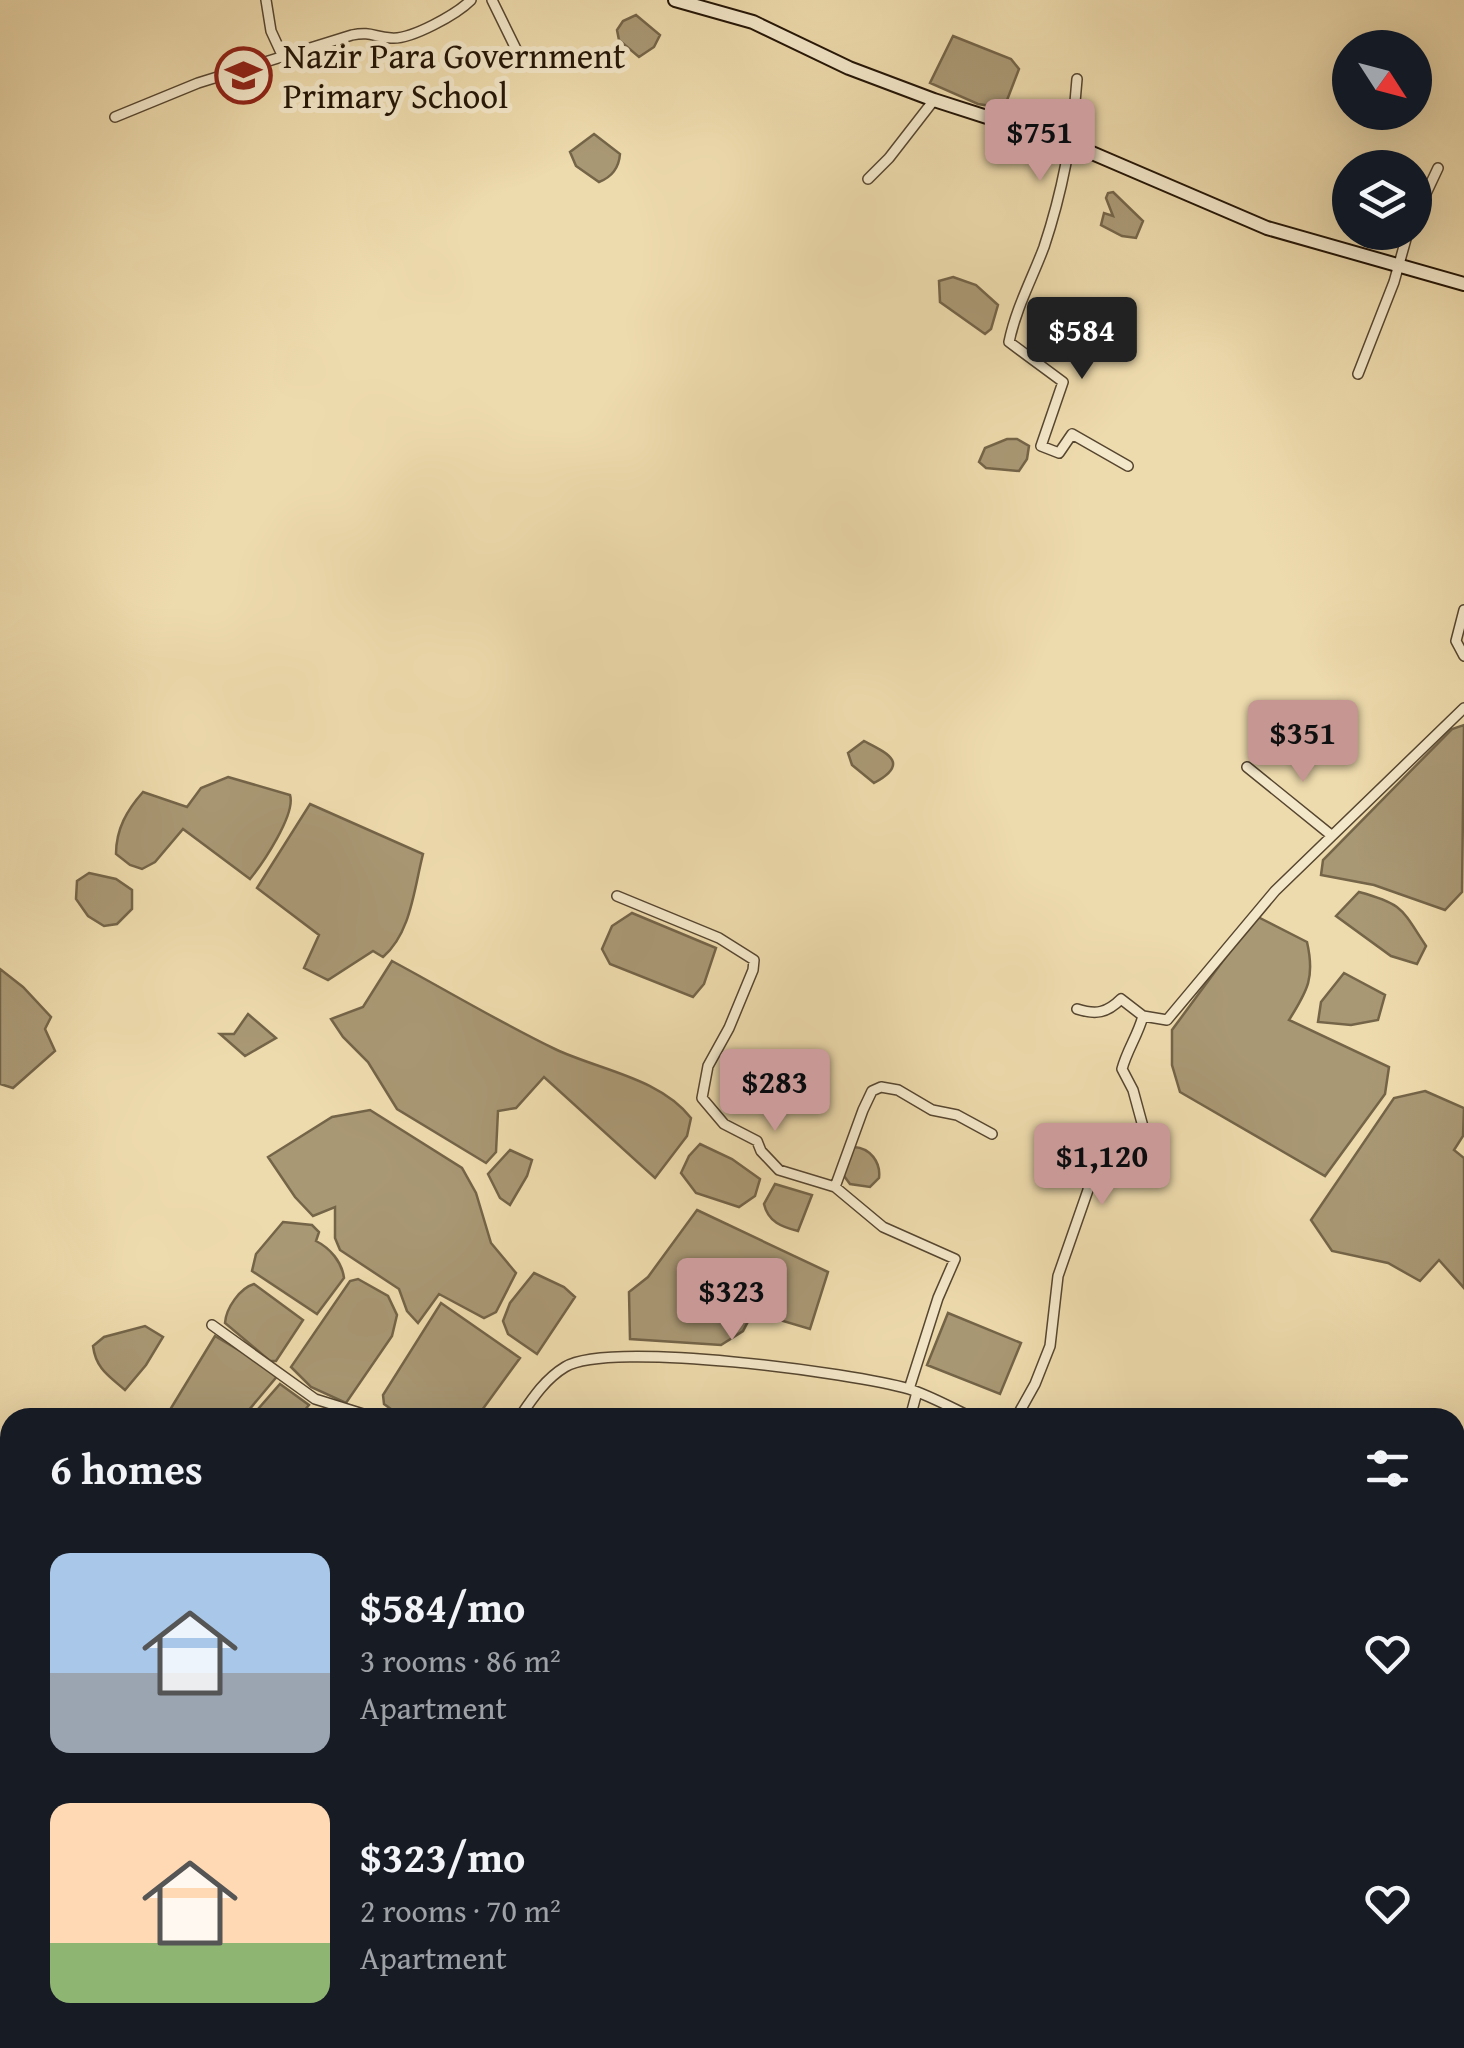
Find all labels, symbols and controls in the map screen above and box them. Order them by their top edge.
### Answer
place label: Nazir Para Government Primary School [283,30,625,121]
north arrow [1332,30,1432,130]
map controls [1332,30,1432,250]
school or university icon: Nazir Para Government Primary School [214,46,274,106]
pin: $751 [981,99,1099,184]
text: $751 [1007,108,1073,155]
button: layers [1332,150,1432,250]
pin: $584 [1023,297,1141,382]
text: $584 [1049,306,1115,353]
pin: $351 [1244,700,1362,785]
text: $351 [1270,709,1336,756]
pin: $283 [716,1049,834,1134]
text: $283 [742,1058,808,1105]
pin: $1,120 [1021,1123,1183,1208]
text: $1,120 [1056,1132,1148,1179]
pin: $323 [673,1258,791,1343]
text: $323 [699,1267,765,1314]
text: 6 homes [50,1438,203,1499]
icon: filters [1360,1441,1415,1496]
text: $584/mo [360,1576,525,1637]
icon: home [130,1593,250,1713]
icon: heart [1360,1626,1415,1681]
text: 3 rooms · 86 m² [360,1637,561,1684]
text: Apartment [360,1684,507,1731]
text: $323/mo [360,1826,525,1887]
icon: home [130,1843,250,1963]
icon: heart [1360,1876,1415,1931]
text: 2 rooms · 70 m² [360,1887,561,1934]
text: Apartment [360,1934,507,1981]

